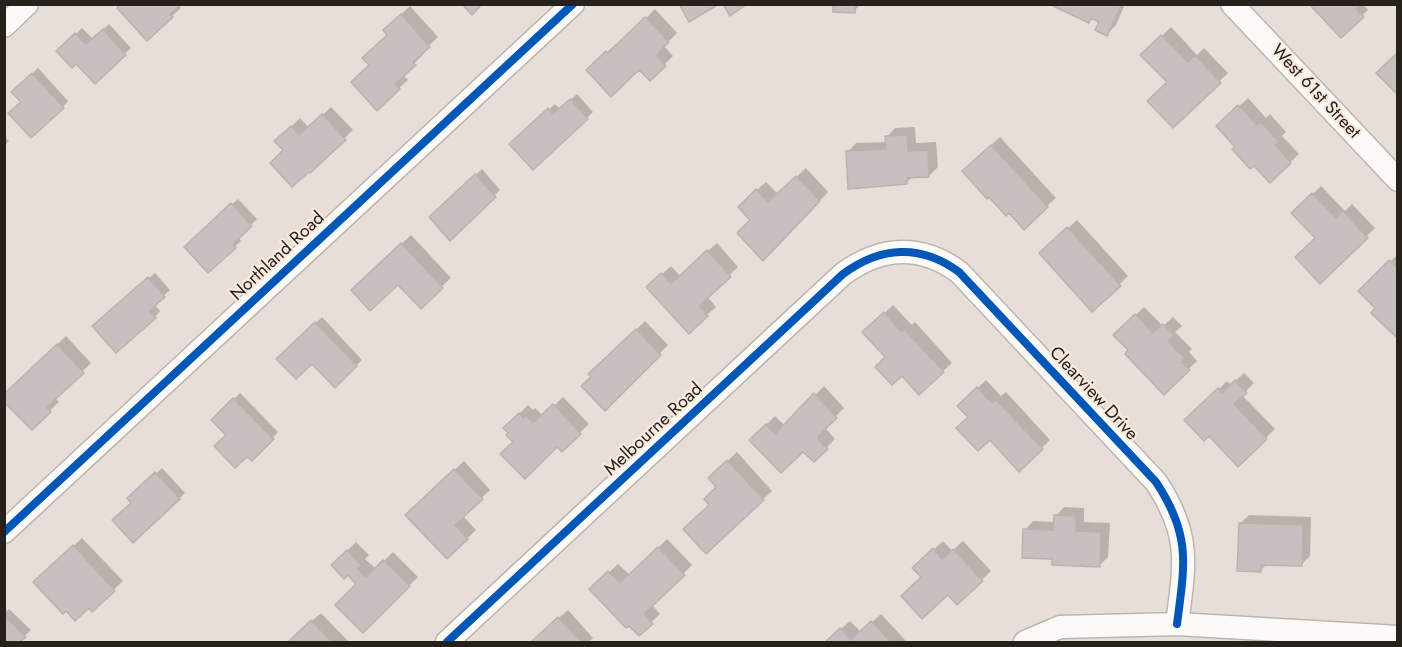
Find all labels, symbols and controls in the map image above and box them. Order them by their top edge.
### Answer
street label: West 61st Street [1266,40,1364,144]
street label: Northland Road [227,208,329,306]
street label: Clearview Drive [1044,343,1142,445]
street label: Melbourne Road [600,379,708,481]

